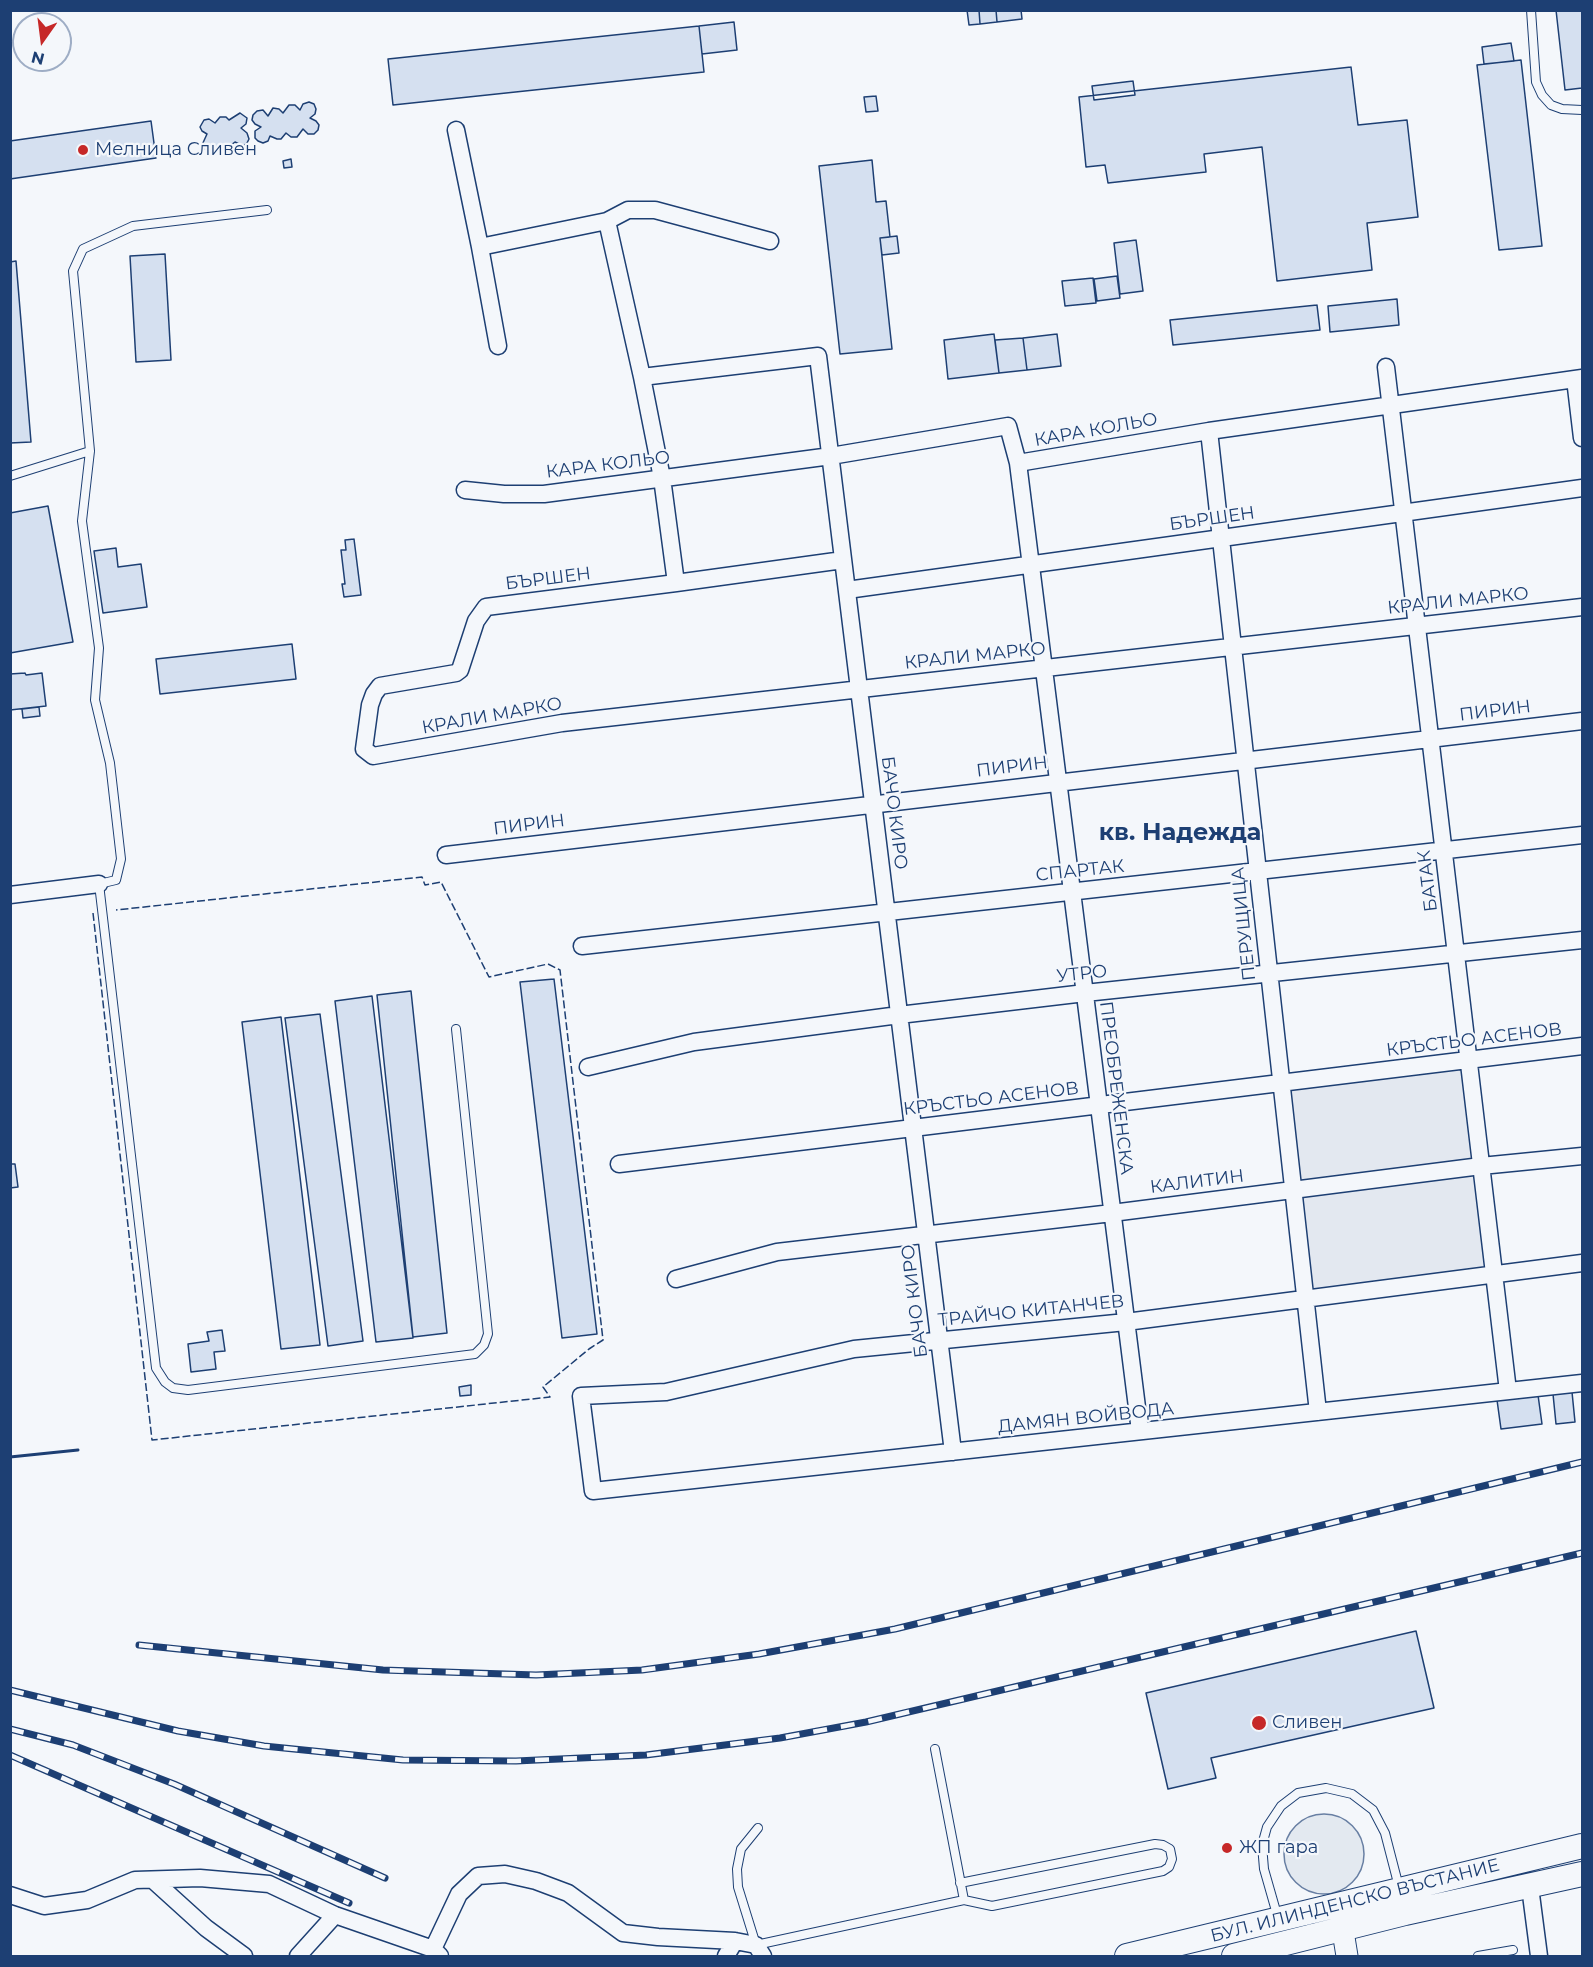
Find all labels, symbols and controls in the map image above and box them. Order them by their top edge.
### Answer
north arrow [12,12,72,72]
text: N [29,47,47,69]
place label: Мелница Сливен [95,139,257,161]
marker: Мелница Сливен [76,143,90,157]
street label: КАРА КОЛЬО [1033,409,1159,451]
street label: КАРА КОЛЬО [545,447,671,483]
street label: БЪРШЕН [1168,502,1256,536]
street label: БЪРШЕН [504,563,592,595]
street label: КРАЛИ МАРКО [1386,583,1530,619]
street label: КРАЛИ МАРКО [903,638,1047,674]
street label: КРАЛИ МАРКО [420,693,564,739]
street label: ПИРИН [1458,696,1532,726]
street label: ПИРИН [975,752,1049,782]
street label: БАЧО КИРО [876,755,912,871]
street label: ПИРИН [492,810,566,840]
district label: кв. Надежда [1099,819,1261,847]
street label: БАТАК [1414,849,1442,913]
street label: СПАРТАК [1035,856,1125,886]
street label: ПЕРУЩИЦА [1227,866,1261,982]
street label: УТРО [1056,961,1108,987]
street label: ПРЕОБРЕЖЕНСКА [1095,1000,1137,1176]
street label: КРЪСТЬО АСЕНОВ [1385,1019,1563,1061]
street label: КРЪСТЬО АСЕНОВ [902,1078,1080,1120]
street label: КАЛИТИН [1149,1166,1245,1198]
street label: БАЧО КИРО [897,1243,933,1359]
street label: ТРАЙЧО КИТАНЧЕВ [937,1290,1125,1332]
street label: ДАМЯН ВОЙВОДА [997,1398,1175,1438]
place label: Сливен [1272,1712,1342,1734]
marker: Сливен [1250,1714,1268,1732]
place label: ЖП гара [1239,1837,1318,1859]
marker: ЖП гара [1220,1841,1234,1855]
street label: БУЛ. ИЛИНДЕНСКО ВЪСТАНИЕ [1208,1855,1502,1947]

